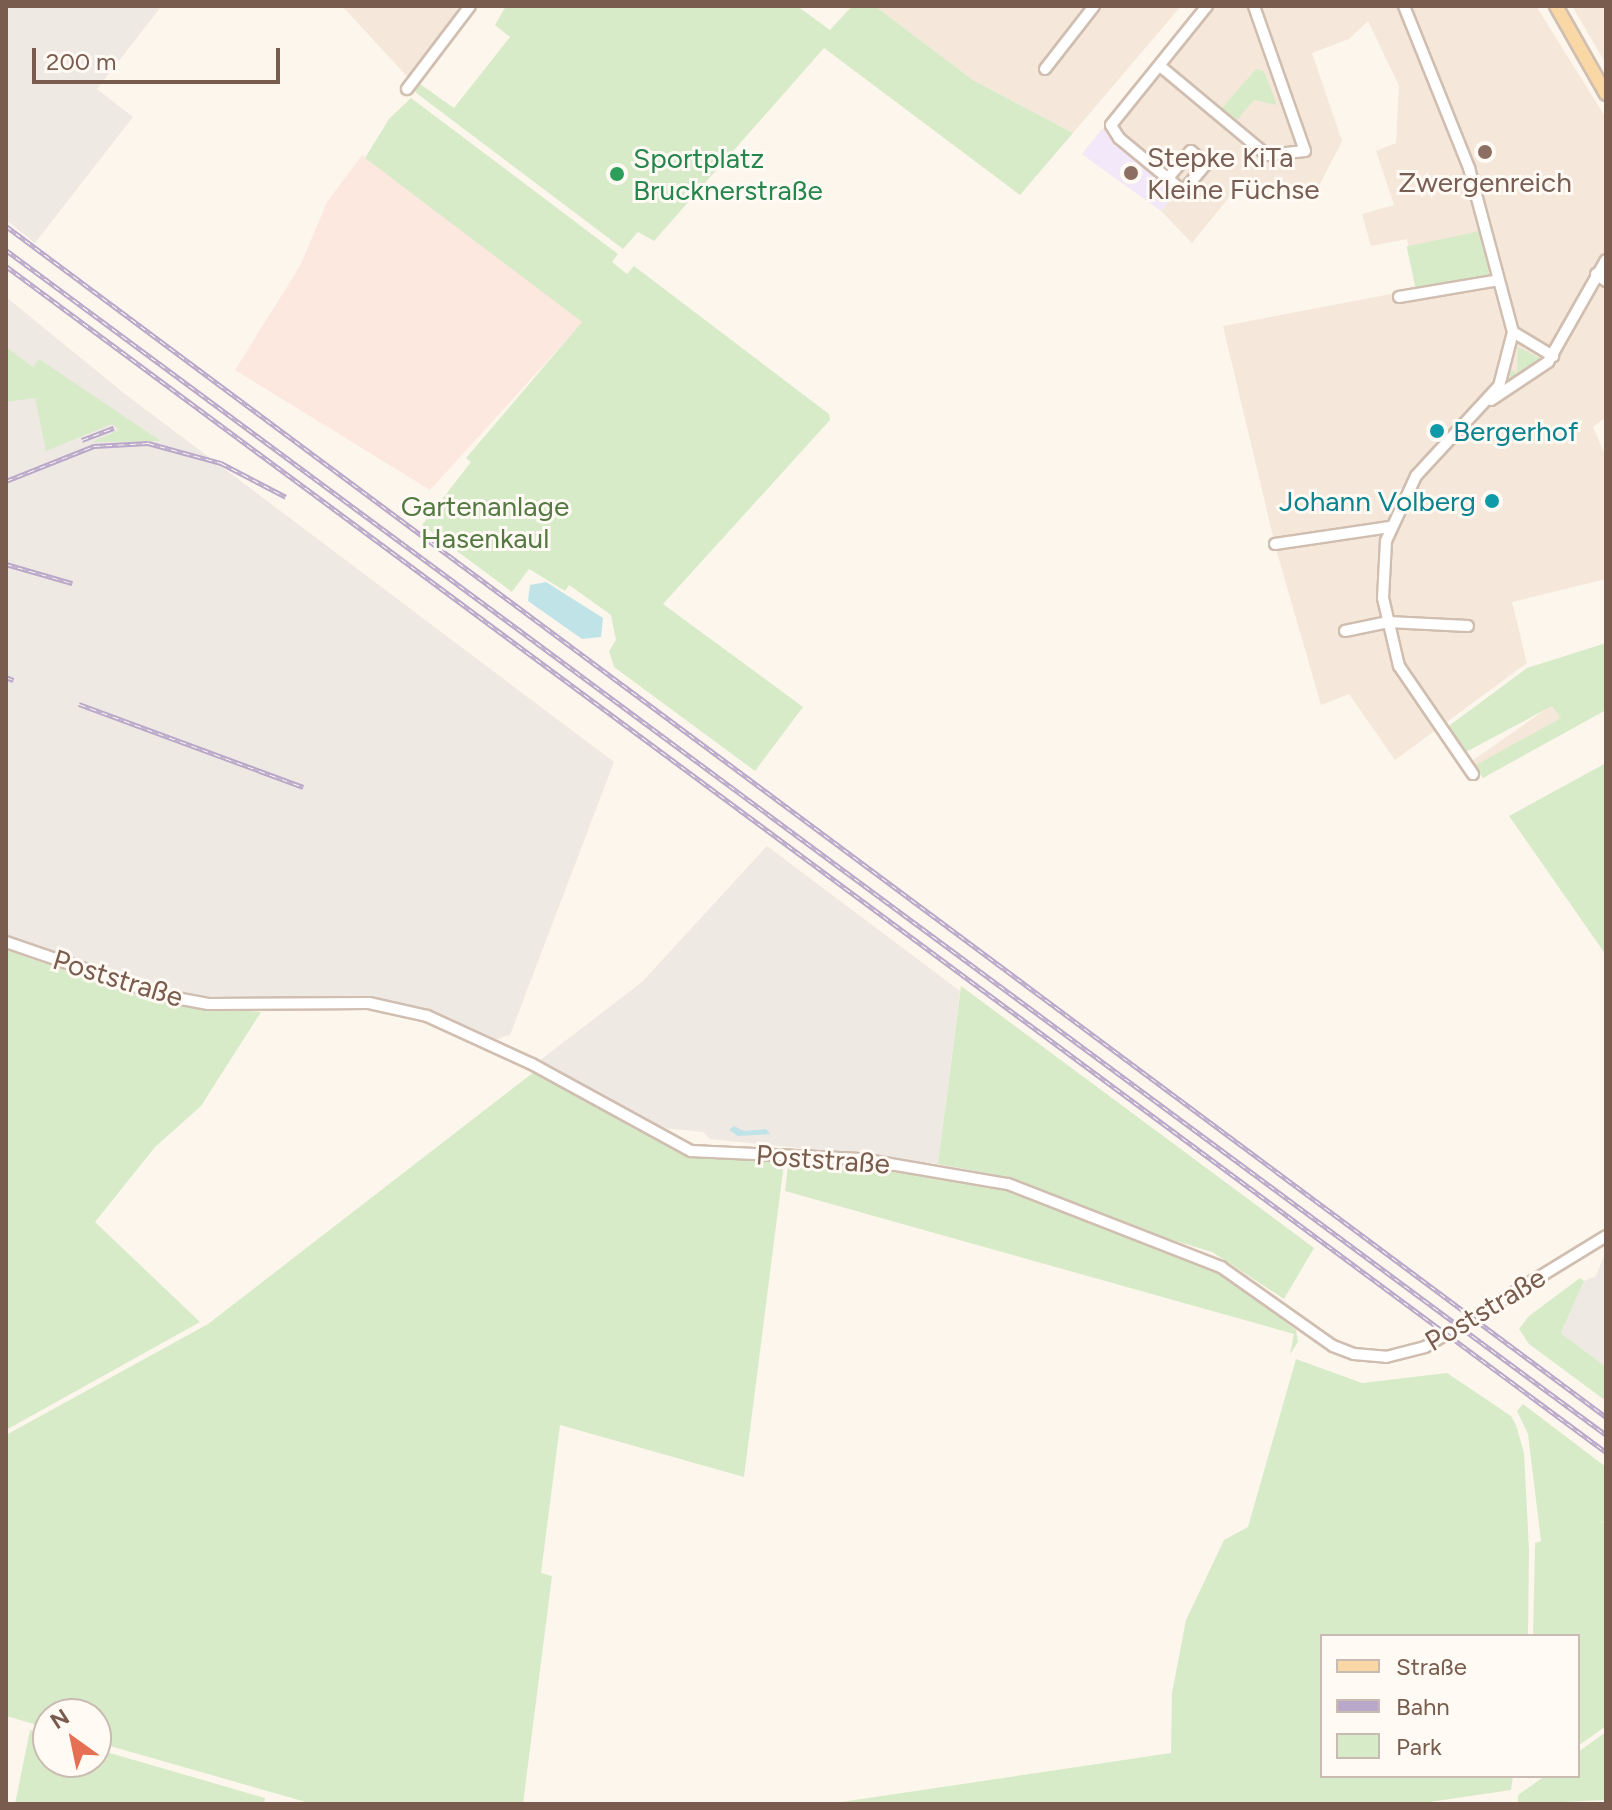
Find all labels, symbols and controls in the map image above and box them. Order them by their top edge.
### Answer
scale bar [36,32,284,82]
text: 200 m [46,47,117,76]
place label: Stepke KiTa Kleine Füchse [1147,140,1320,206]
place label: Sportplatz Brucknerstraße [633,141,823,207]
marker: Zwergenreich [1476,143,1494,161]
marker: Stepke KiTa Kleine Füchse [1122,164,1140,182]
marker: Sportplatz Brucknerstraße [608,165,626,183]
place label: Zwergenreich [1398,165,1572,199]
place label: Bergerhof [1453,414,1578,448]
marker: Bergerhof [1428,422,1446,440]
place label: Johann Volberg [1279,484,1476,518]
park label: Gartenanlage Hasenkaul [401,489,569,555]
marker: Johann Volberg [1483,492,1501,510]
street label: Poststraße [49,942,187,1014]
street label: Poststraße [755,1138,891,1180]
street label: Poststraße [1419,1260,1551,1358]
legend [1320,1634,1580,1778]
text: Straße [1396,1652,1467,1681]
text: Bahn [1396,1692,1450,1721]
north arrow [32,1698,112,1778]
text: N [45,1703,74,1735]
text: Park [1396,1732,1442,1761]

